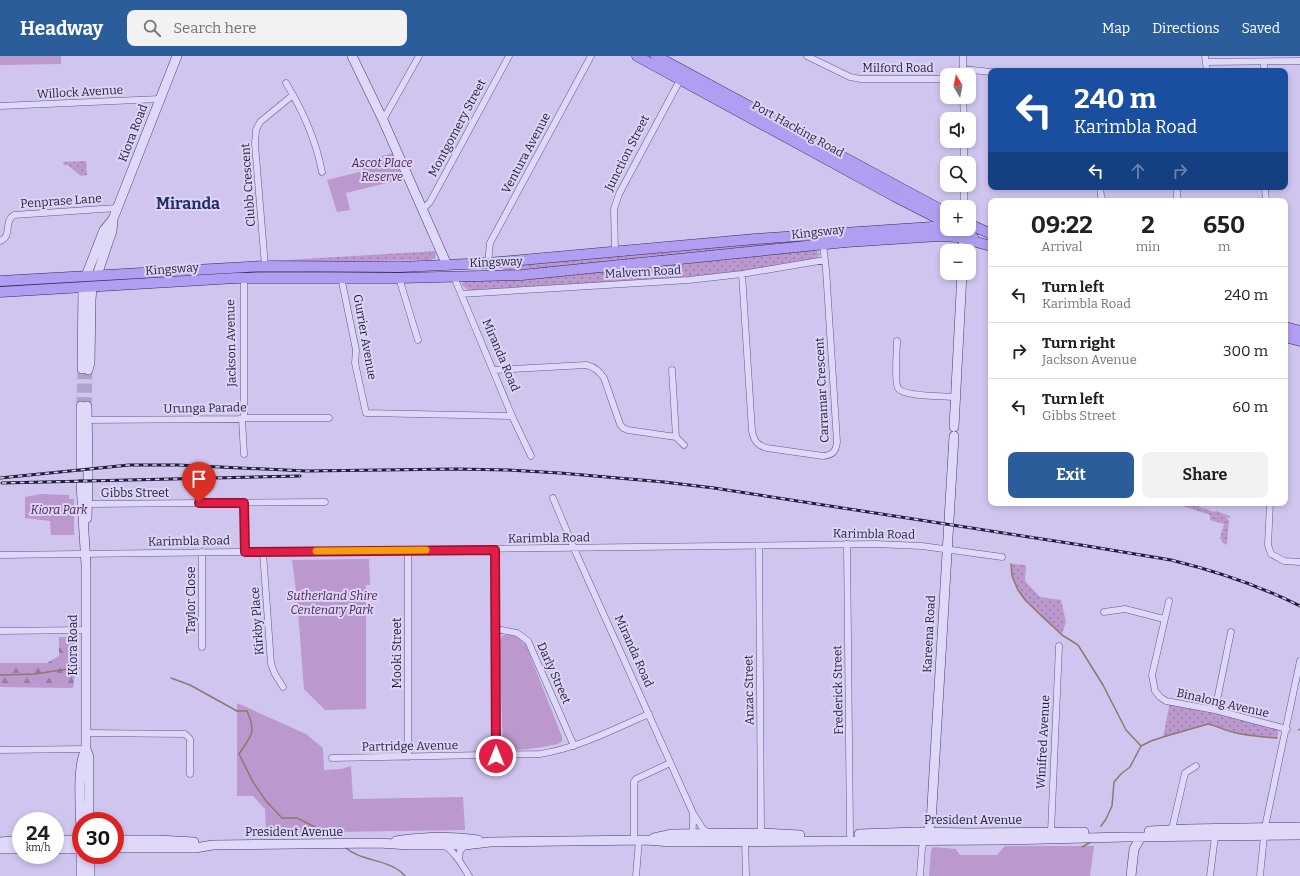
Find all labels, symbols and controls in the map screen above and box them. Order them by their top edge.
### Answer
search box [127,10,407,46]
text: Headway [20,17,103,40]
icon: search [141,17,163,39]
text: Search here [173,19,256,37]
text: Map [1102,20,1130,37]
text: Directions [1152,20,1220,37]
text: Saved [1242,20,1280,37]
street label: Milford Road [862,61,934,75]
north arrow [940,68,976,104]
map controls [940,68,976,280]
street label: Montgomery Street [425,76,489,179]
text: 240 m [1074,82,1156,115]
street label: Willock Avenue [36,83,124,101]
icon: left [1008,84,1060,136]
street label: Port Hacking Road [750,98,846,160]
street label: Kiora Road [116,102,150,164]
street label: Ventura Avenue [499,110,553,196]
street label: Junction Street [601,112,652,194]
button: sound [940,112,976,148]
text: Karimbla Road [1074,116,1197,138]
street label: Clubb Crescent [238,142,258,227]
park label: Ascot Place Reserve [350,156,413,184]
button: search [940,156,976,192]
icon: left [1085,160,1107,182]
icon: ahead [1127,160,1149,182]
icon: right [1169,160,1191,182]
street label: Penprase Lane [20,191,102,211]
district label: Miranda [156,194,220,213]
button: + [940,200,976,236]
text: 09:22 [1031,211,1093,239]
text: 2 [1141,211,1155,239]
text: 650 [1203,211,1245,239]
street label: Kingsway [791,222,846,242]
text: Arrival [1041,239,1082,254]
text: min [1136,239,1160,254]
text: m [1218,239,1230,254]
button: − [940,244,976,280]
street label: Kingsway [469,254,524,270]
street label: Kingsway [145,260,200,278]
street label: Malvern Road [605,263,681,281]
text: Turn left [1042,278,1104,296]
icon: left [1008,284,1030,306]
text: 240 m [1224,286,1268,304]
street label: Gurrier Avenue [351,293,379,381]
text: Karimbla Road [1042,296,1131,311]
street label: Jackson Avenue [223,299,239,388]
street label: Miranda Road [479,317,523,393]
text: Turn right [1042,334,1115,352]
street label: Carramar Crescent [812,336,832,443]
icon: right [1008,340,1030,362]
text: 300 m [1223,342,1268,360]
text: Jackson Avenue [1042,352,1137,367]
text: Turn left [1042,390,1104,408]
icon: left [1008,396,1030,418]
text: 60 m [1232,398,1268,416]
street label: Urunga Parade [163,400,247,416]
text: Gibbs Street [1042,408,1116,423]
button: Exit [1008,452,1134,498]
button: Share [1142,452,1268,498]
pin [182,462,216,503]
icon: arrive [188,468,210,490]
street label: Gibbs Street [101,486,170,500]
park label: Kiora Park [30,503,88,517]
street label: Karimbla Road [833,526,915,542]
street label: Karimbla Road [508,530,590,546]
street label: Karimbla Road [148,533,230,549]
street label: Taylor Close [184,567,198,633]
street label: Kirkby Place [248,586,266,656]
park label: Sutherland Shire Centenary Park [286,589,378,617]
street label: Kareena Road [920,595,938,673]
street label: Miranda Road [612,613,656,689]
street label: Kiora Road [66,615,80,675]
street label: Mooki Street [390,617,404,688]
street label: Darly Street [534,640,574,707]
street label: Frederick Street [830,644,846,735]
street label: Anzac Street [741,654,757,725]
street label: Binalong Avenue [1175,686,1271,720]
street label: Winifred Avenue [1034,695,1052,789]
position arrow [475,735,517,777]
street label: Partridge Avenue [362,738,458,754]
speed limit sign: 30 [72,812,124,864]
street label: President Avenue [924,813,1022,827]
text: 24 [26,821,50,845]
street label: President Avenue [245,825,343,839]
text: km/h [26,842,50,854]

